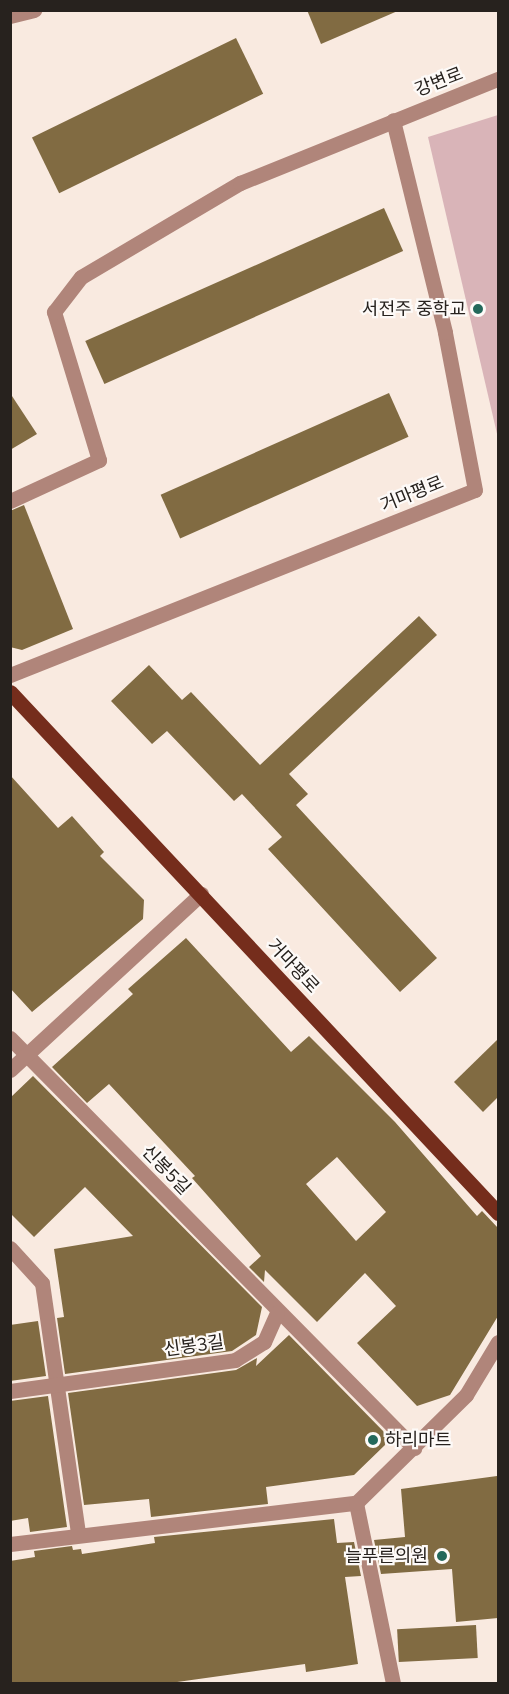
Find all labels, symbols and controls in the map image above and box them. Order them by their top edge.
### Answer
street label: 강변로 [412,63,466,101]
place label: 서전주 중학교 [362,298,466,320]
marker: 서전주 중학교 [471,302,485,316]
street label: 거마평로 [377,472,447,516]
street label: 거마평로 [263,934,323,998]
street label: 신봉5길 [137,1141,195,1199]
street label: 신봉3길 [163,1331,225,1361]
place label: 하리마트 [385,1429,451,1451]
marker: 하리마트 [366,1433,380,1447]
place label: 늘푸른의원 [345,1545,428,1567]
marker: 늘푸른의원 [433,1547,451,1565]

